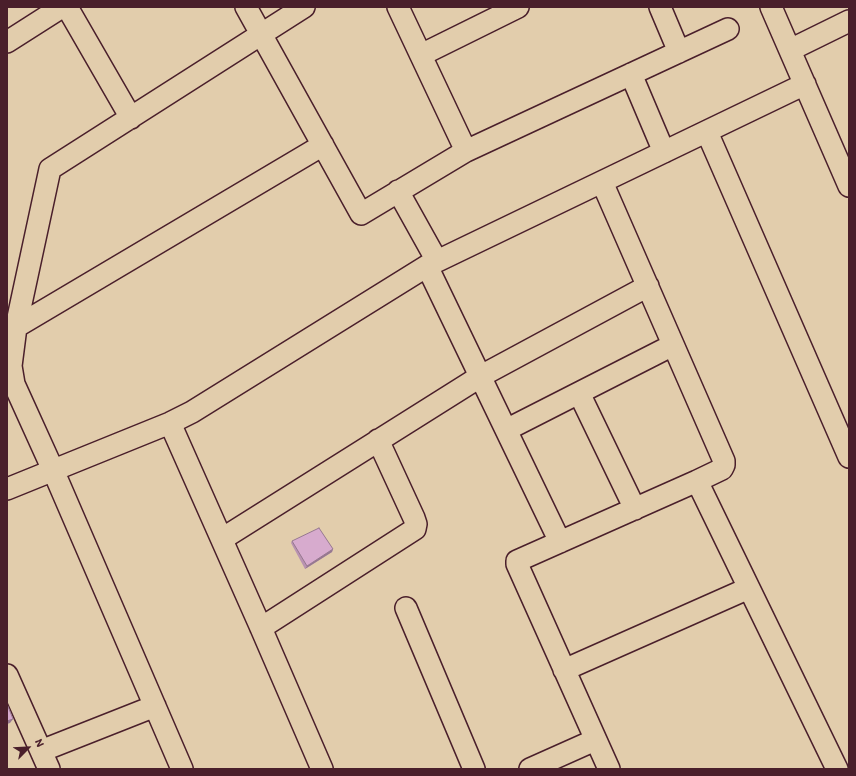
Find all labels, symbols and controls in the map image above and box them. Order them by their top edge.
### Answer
north arrow [8,728,48,768]
text: N [32,737,47,749]

